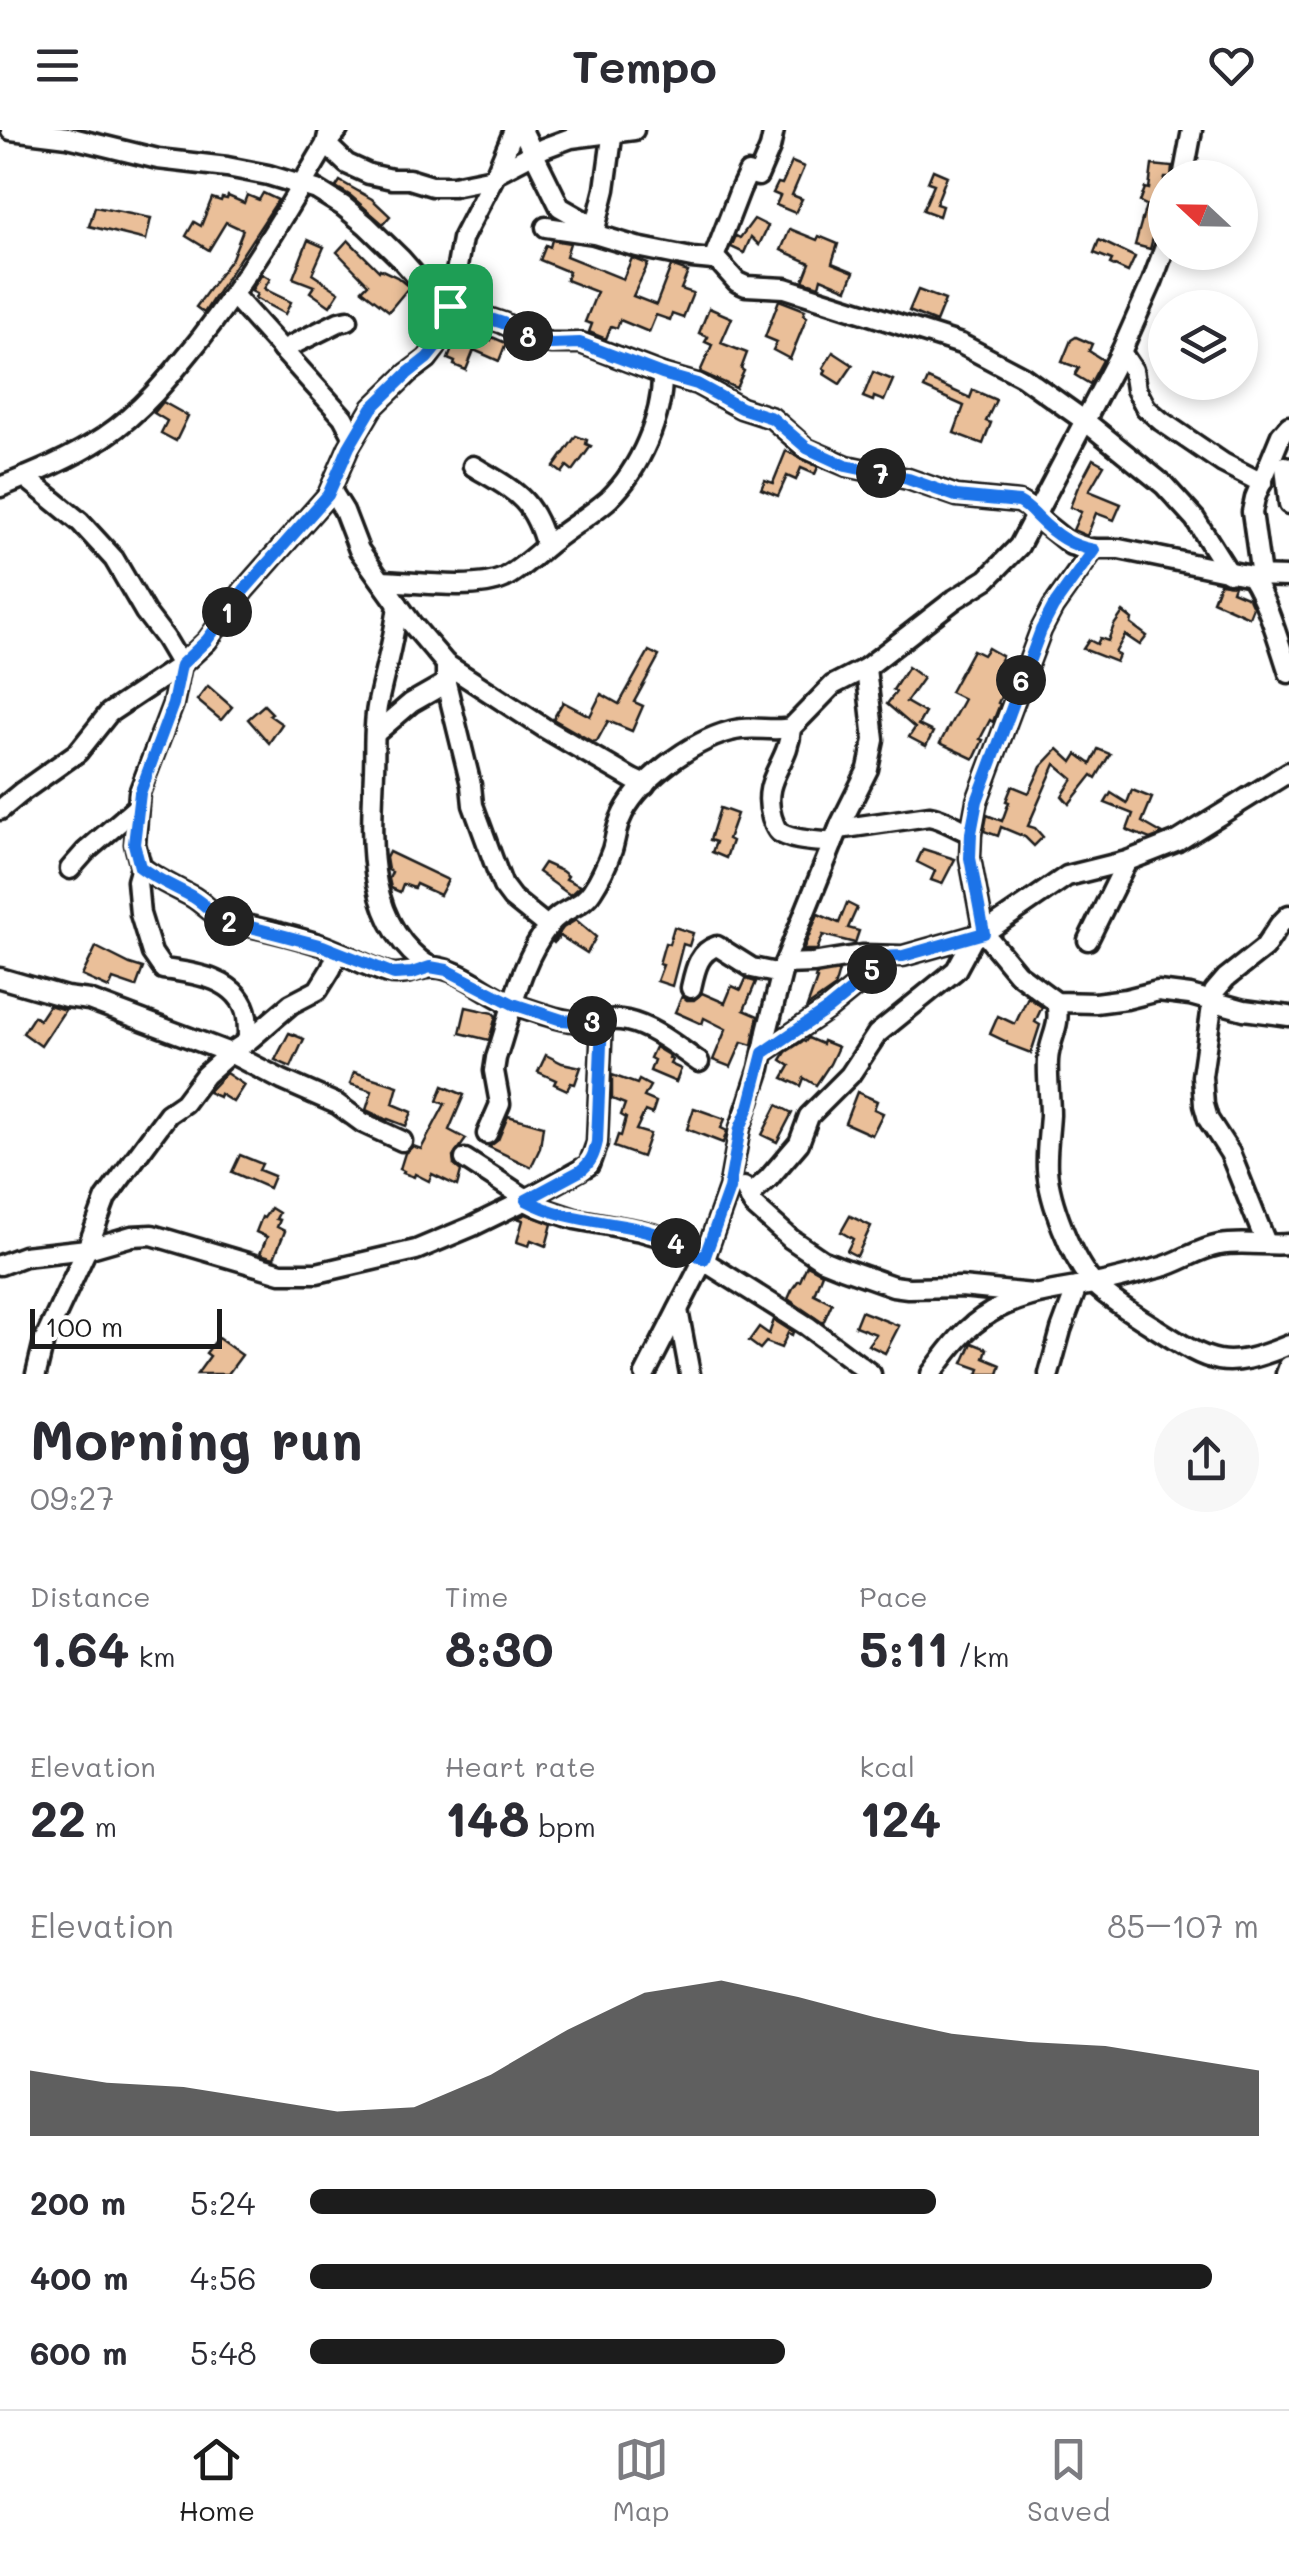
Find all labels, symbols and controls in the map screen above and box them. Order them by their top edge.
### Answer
text: Tempo [572,36,717,94]
icon: menu [30,38,85,93]
icon: heart [1204,38,1259,93]
north arrow [1148,160,1258,270]
map controls [1148,160,1258,400]
pin [408,264,493,349]
icon: arrive [423,279,478,334]
button: layers [1148,290,1258,400]
pin: 8 [503,311,553,361]
text: 8 [519,318,537,354]
pin: 7 [856,448,906,498]
text: 7 [873,455,889,491]
pin: 1 [202,587,252,637]
text: 1 [221,594,233,630]
pin: 6 [996,655,1046,705]
text: 6 [1013,662,1029,698]
pin: 2 [204,896,254,946]
text: 2 [221,903,237,939]
pin: 5 [847,944,897,994]
text: 5 [864,951,880,987]
pin: 3 [567,996,617,1046]
text: 3 [584,1003,600,1039]
pin: 4 [651,1218,701,1268]
text: 4 [667,1225,685,1261]
scale bar [30,1304,222,1348]
text: 100 m [45,1308,123,1344]
text: Morning run [30,1402,363,1474]
button: share [1154,1407,1259,1512]
text: 09:27 [30,1476,114,1518]
text: Distance [30,1578,151,1614]
text: Time [445,1578,508,1614]
text: Pace [859,1578,928,1614]
text: 1.64 [30,1614,130,1680]
text: 8:30 [445,1614,554,1680]
text: 5:11 [859,1614,949,1680]
text: km [130,1638,176,1674]
text: /km [949,1638,1010,1674]
text: Elevation [30,1748,156,1784]
text: Heart rate [445,1748,596,1784]
text: kcal [859,1748,915,1784]
text: 22 [30,1784,86,1850]
text: 148 [445,1784,530,1850]
text: 124 [859,1784,941,1850]
text: m [86,1808,117,1844]
text: bpm [530,1808,596,1844]
text: Elevation [30,1904,174,1946]
text: 85–107 m [1107,1904,1259,1946]
text: 200 m [30,2181,126,2223]
text: 5:24 [190,2181,255,2223]
text: 400 m [30,2256,128,2298]
text: 4:56 [190,2256,257,2298]
text: 600 m [30,2331,127,2373]
text: 5:48 [190,2331,257,2373]
tab: Home [179,2432,255,2528]
tab: Map [613,2432,670,2528]
tab: Saved [1027,2432,1110,2528]

